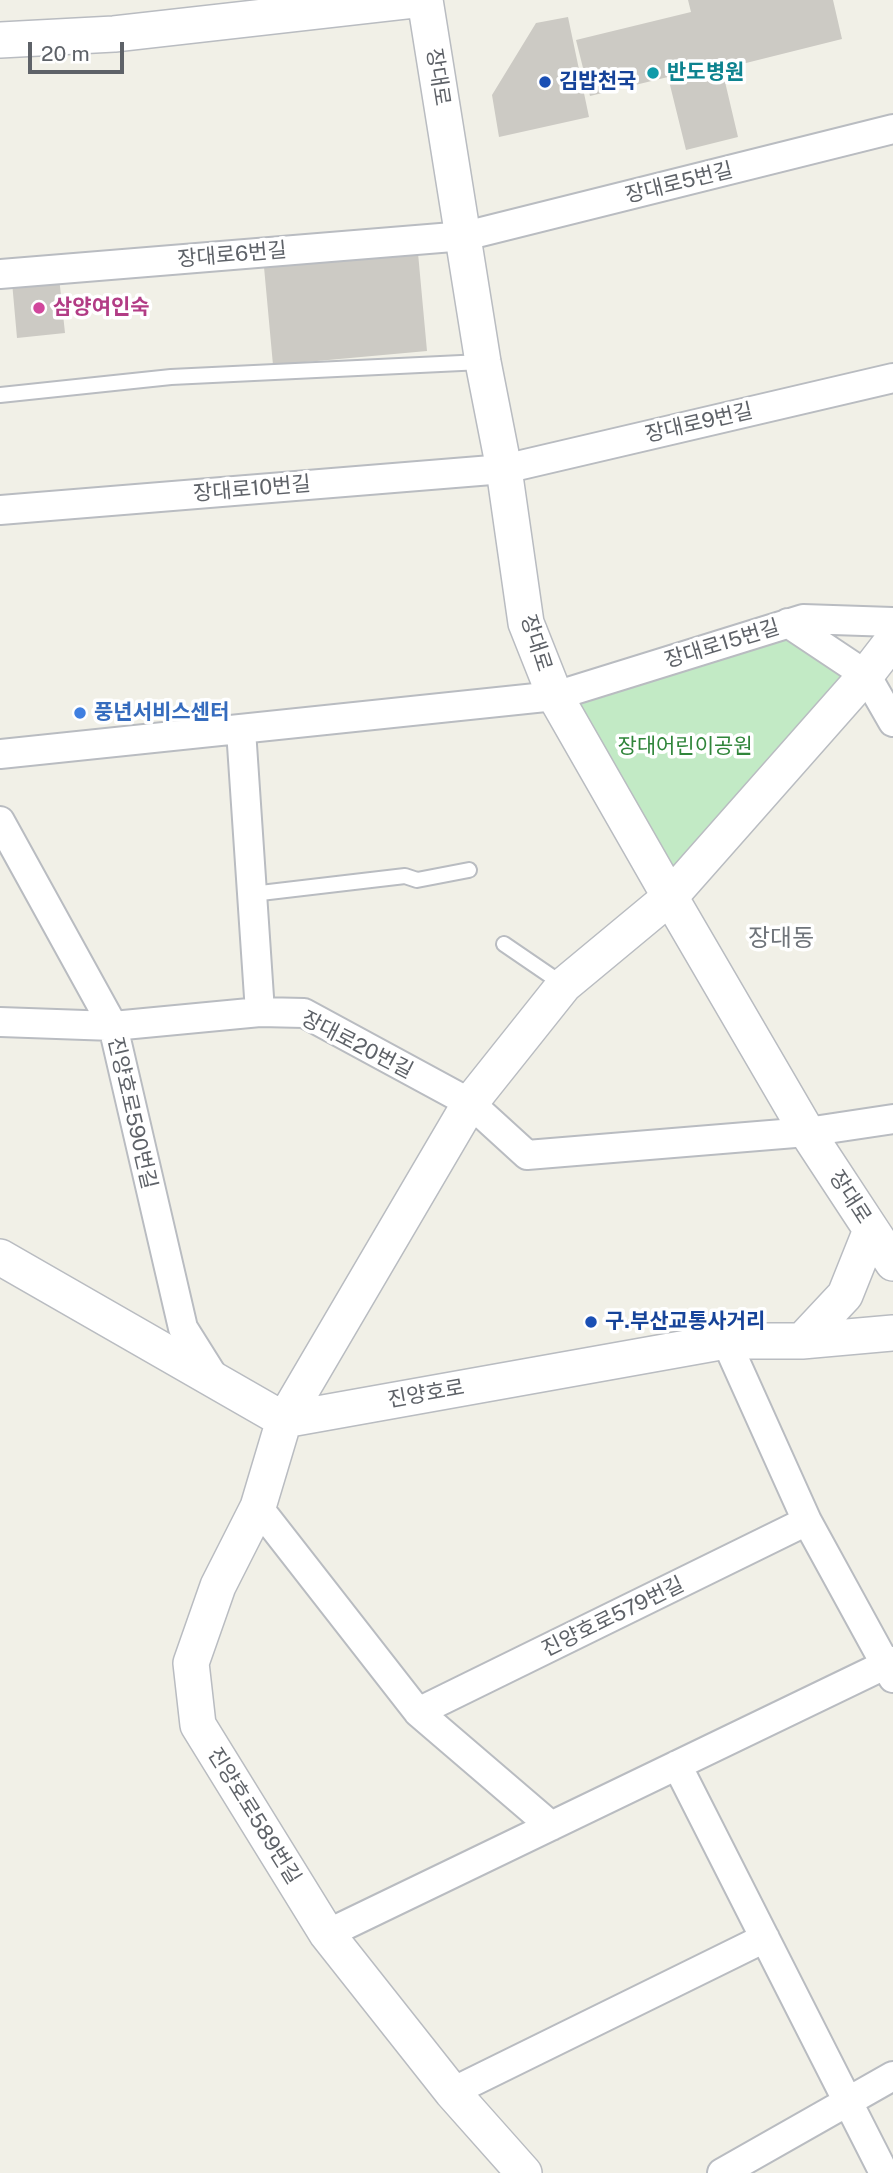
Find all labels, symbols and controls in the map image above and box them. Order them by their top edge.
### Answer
scale bar [32,28,128,72]
text: 20 m [41,41,90,66]
street label: 장대로 [421,46,455,108]
place label: 반도병원 [667,60,744,86]
marker: 반도병원 [645,65,661,81]
place label: 김밥천국 [559,69,636,95]
marker: 김밥천국 [537,74,553,90]
street label: 장대로5번길 [623,157,735,209]
street label: 장대로6번길 [176,238,288,272]
place label: 삼양여인숙 [53,295,150,321]
marker: 삼양여인숙 [31,300,47,316]
street label: 장대로9번길 [643,398,755,448]
street label: 장대로10번길 [192,471,312,507]
street label: 장대로 [515,612,557,674]
street label: 장대로15번길 [662,615,782,673]
place label: 풍년서비스센터 [94,700,229,726]
marker: 풍년서비스센터 [72,705,88,721]
park label: 장대어린이공원 [617,734,753,760]
district label: 장대동 [748,925,814,953]
street label: 장대로20번길 [297,1006,417,1084]
street label: 진양호로590번길 [102,1035,162,1191]
street label: 장대로 [824,1166,876,1228]
place label: 구.부산교통사거리 [605,1309,765,1335]
marker: 구.부산교통사거리 [583,1314,599,1330]
street label: 진양호로 [386,1375,466,1413]
street label: 진양호로579번길 [538,1572,688,1662]
street label: 진양호로589번길 [202,1743,306,1889]

